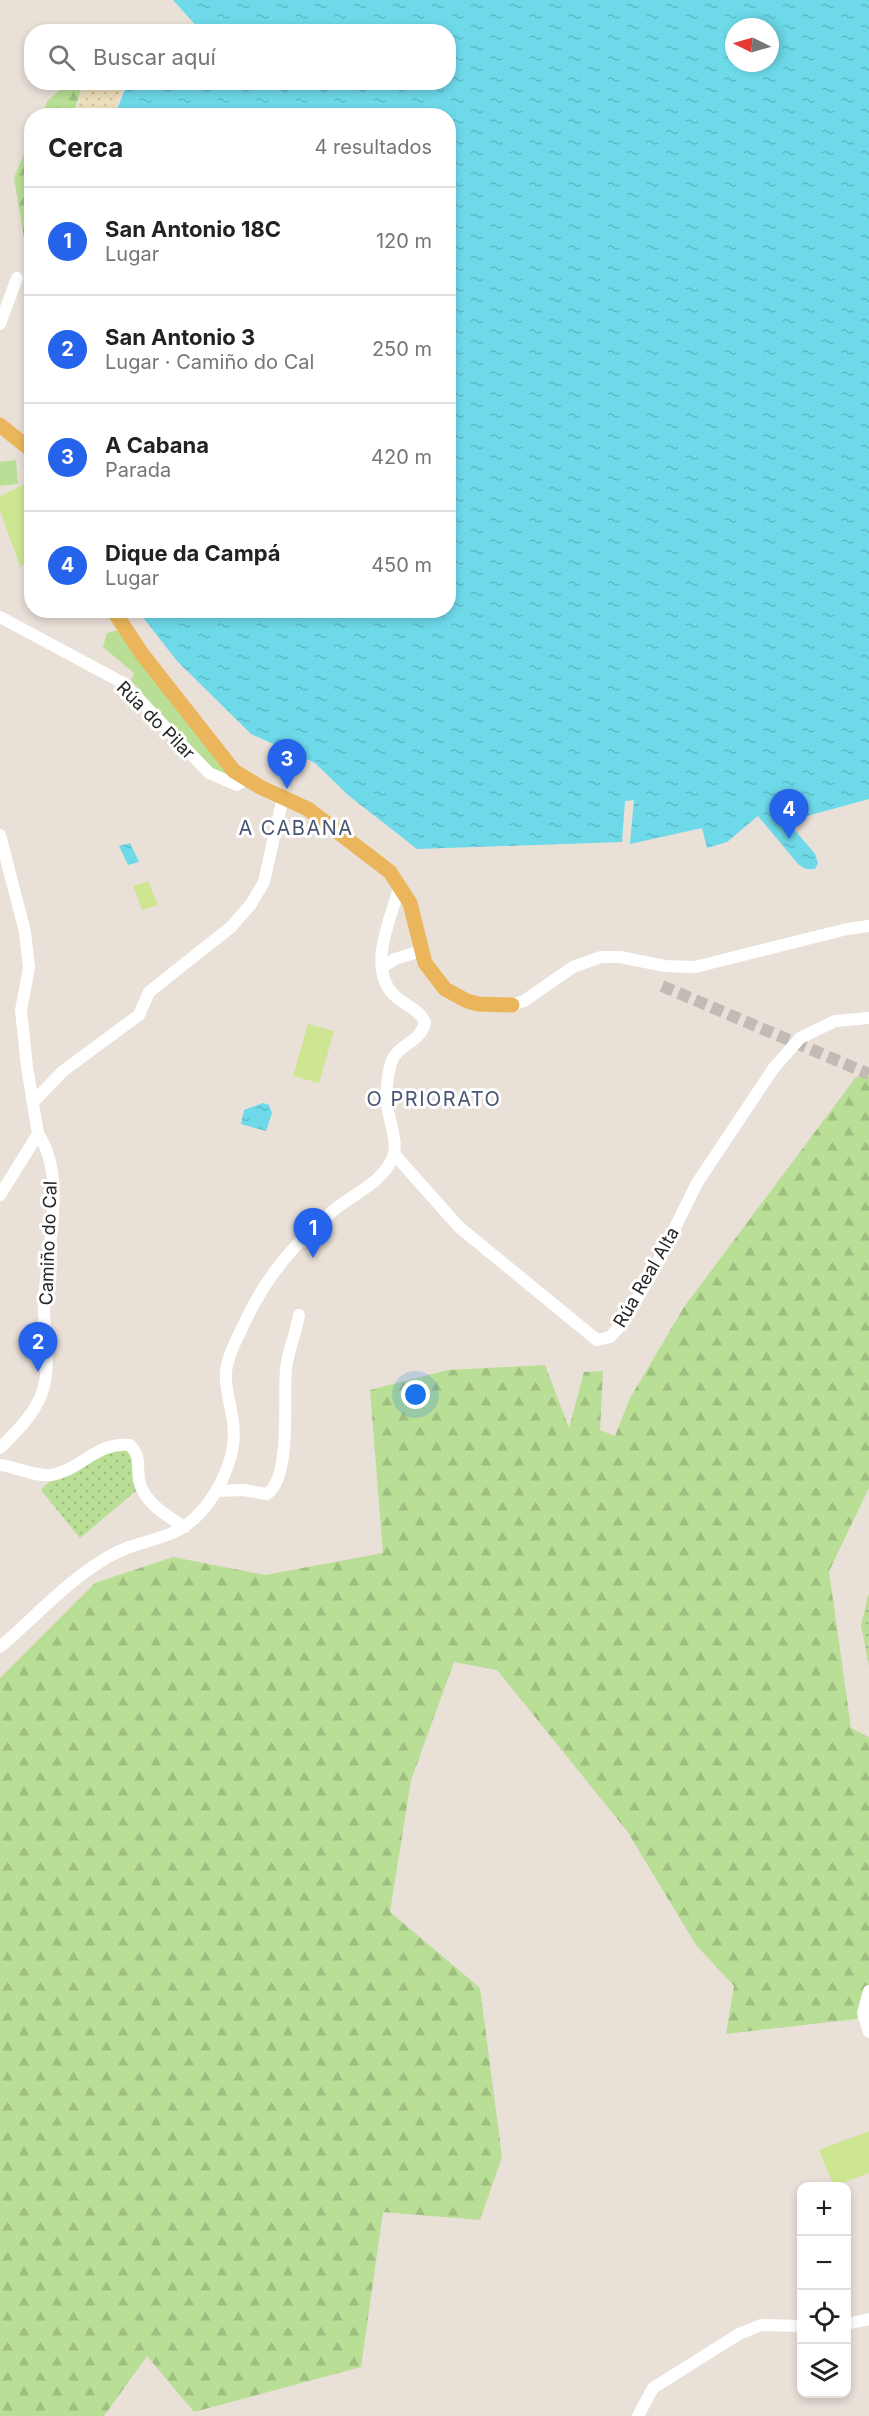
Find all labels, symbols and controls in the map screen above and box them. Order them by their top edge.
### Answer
north arrow [725,18,779,72]
search box [24,24,456,90]
icon: search [45,41,78,74]
text: Buscar aquí [93,44,216,70]
text: Cerca [48,132,123,163]
text: 4 resultados [314,135,432,159]
text: San Antonio 18C [105,216,281,242]
text: 1 [63,229,72,253]
text: 120 m [376,229,432,253]
text: Lugar [105,242,159,266]
text: San Antonio 3 [105,324,255,350]
text: 2 [61,337,74,361]
text: 250 m [372,337,432,361]
text: Lugar · Camiño do Cal [105,350,314,374]
text: A Cabana [105,432,209,458]
text: 3 [61,445,74,469]
text: 420 m [371,445,432,469]
text: Parada [105,458,171,482]
text: Dique da Campá [105,540,281,566]
text: 4 [61,553,74,577]
text: 450 m [371,553,432,577]
text: Lugar [105,566,159,590]
street label: Rúa do Pilar [113,677,199,763]
pin: 3 [268,740,306,789]
pin: 4 [770,790,808,839]
district label: A CABANA [238,816,354,840]
district label: O PRIORATO [367,1087,501,1111]
street label: Camiño do Cal [35,1180,61,1306]
pin: 1 [294,1208,332,1258]
street label: Rúa Real Alta [609,1223,683,1331]
pin: 2 [18,1322,57,1372]
your location [401,1380,430,1409]
map controls [797,2182,851,2398]
button: + [797,2182,851,2236]
button: − [797,2236,851,2290]
button: locate [797,2290,851,2344]
button: layers [797,2344,851,2398]

